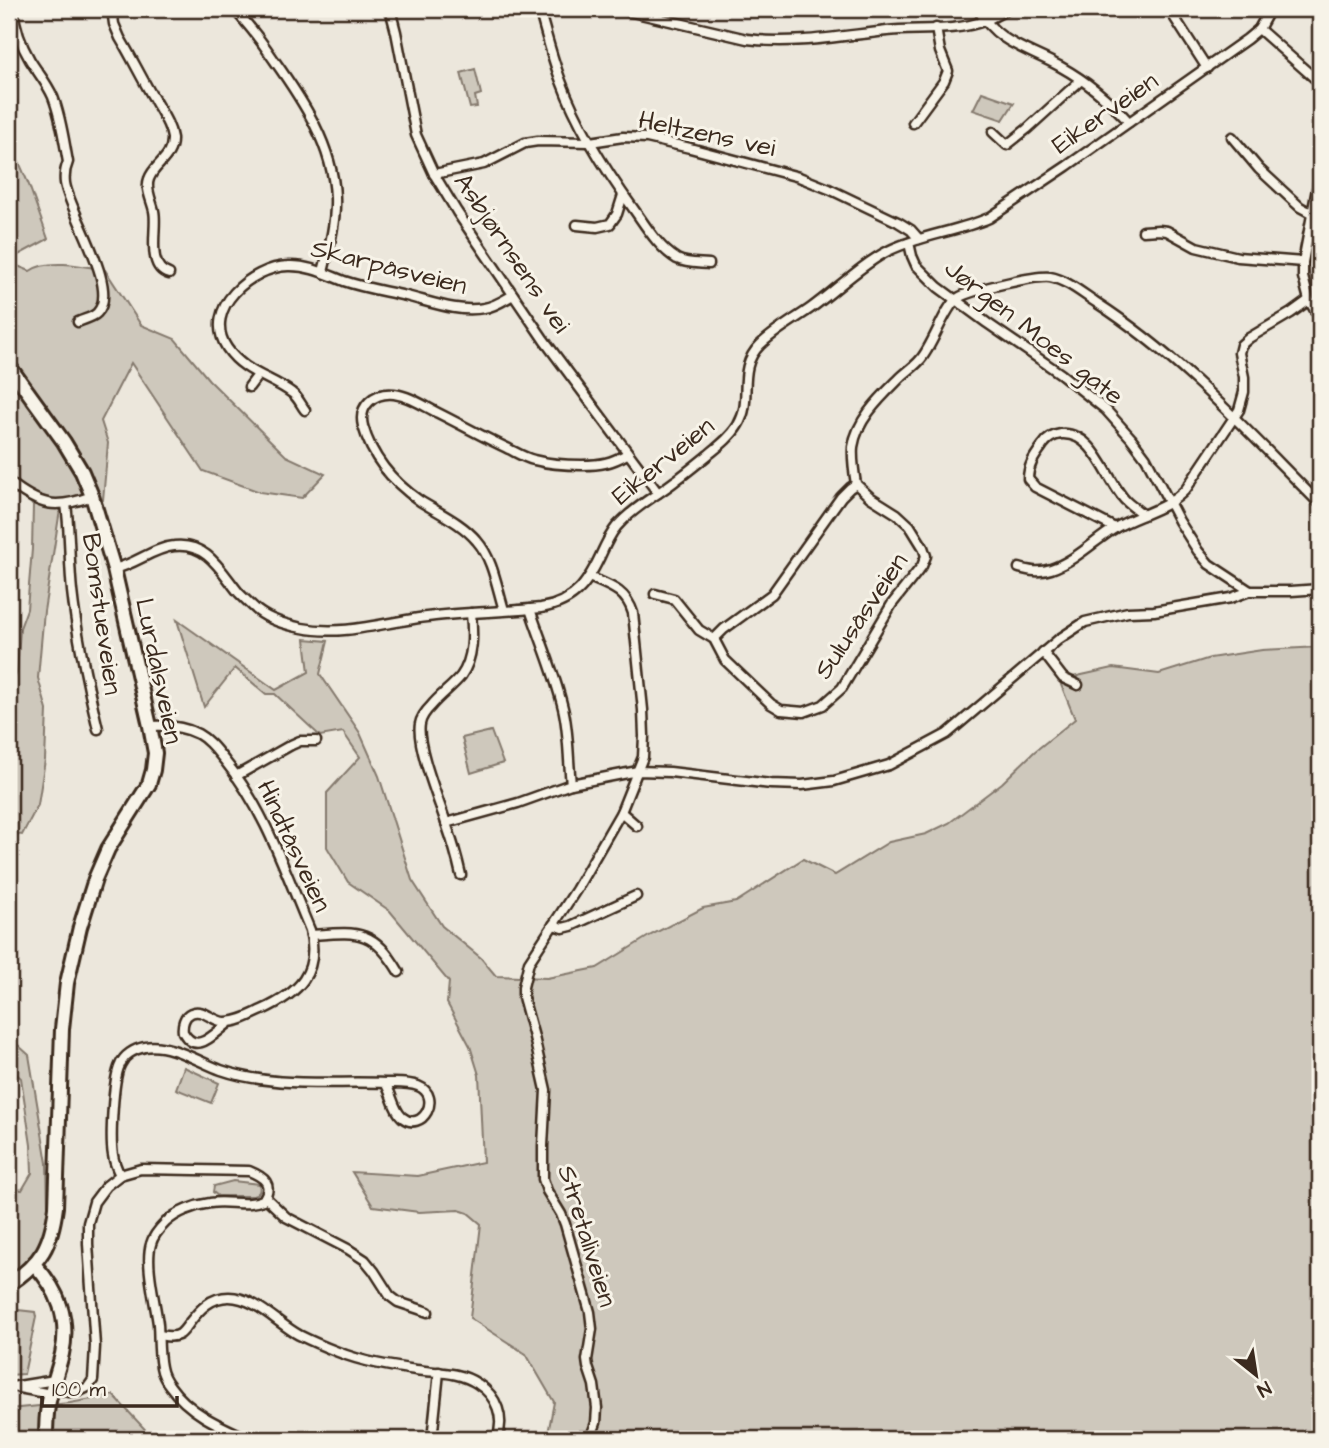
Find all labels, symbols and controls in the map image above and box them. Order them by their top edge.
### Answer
street label: Eikerveien [1045,63,1165,163]
street label: Heltzens vei [635,102,779,166]
street label: Asbjørnsens vei [445,166,579,340]
street label: Skarpåsveien [307,230,471,304]
street label: Jørgen Moes gate [936,251,1131,415]
street label: Eikerveien [604,409,722,513]
street label: Bomstueveien [73,531,131,697]
street label: Sulusåsveien [806,546,916,686]
street label: Lurdalsveien [126,595,192,747]
street label: Hindtåsveien [248,774,340,918]
street label: Stretaliveien [548,1161,626,1311]
north arrow [1220,1340,1290,1410]
scale bar [42,1364,177,1408]
text: N [1252,1374,1276,1403]
text: 100 m [52,1375,107,1404]

